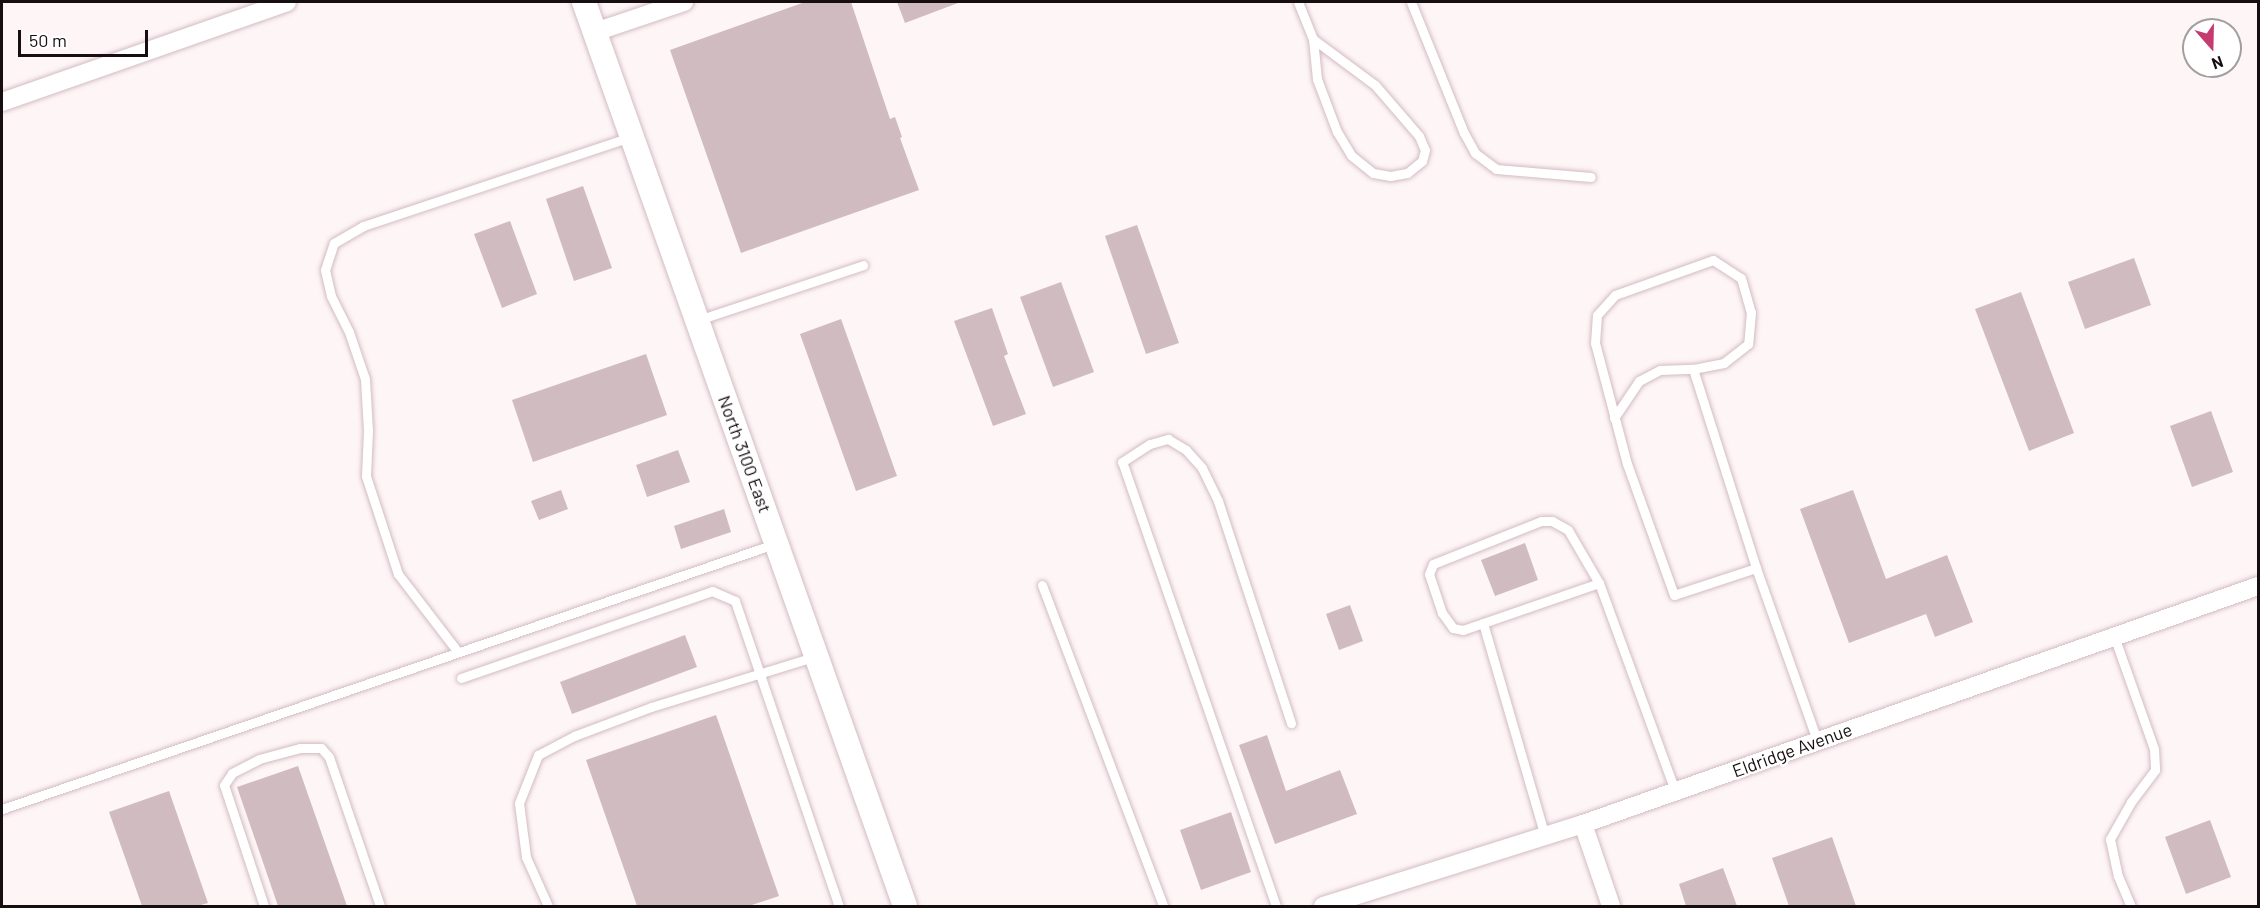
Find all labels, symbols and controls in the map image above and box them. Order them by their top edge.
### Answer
scale bar [21,18,152,56]
north arrow [2182,18,2242,78]
text: 50 m [29,29,67,51]
text: N [2209,53,2226,74]
street label: North 3100 East [714,392,776,516]
street label: Eldridge Avenue [1729,718,1855,782]

